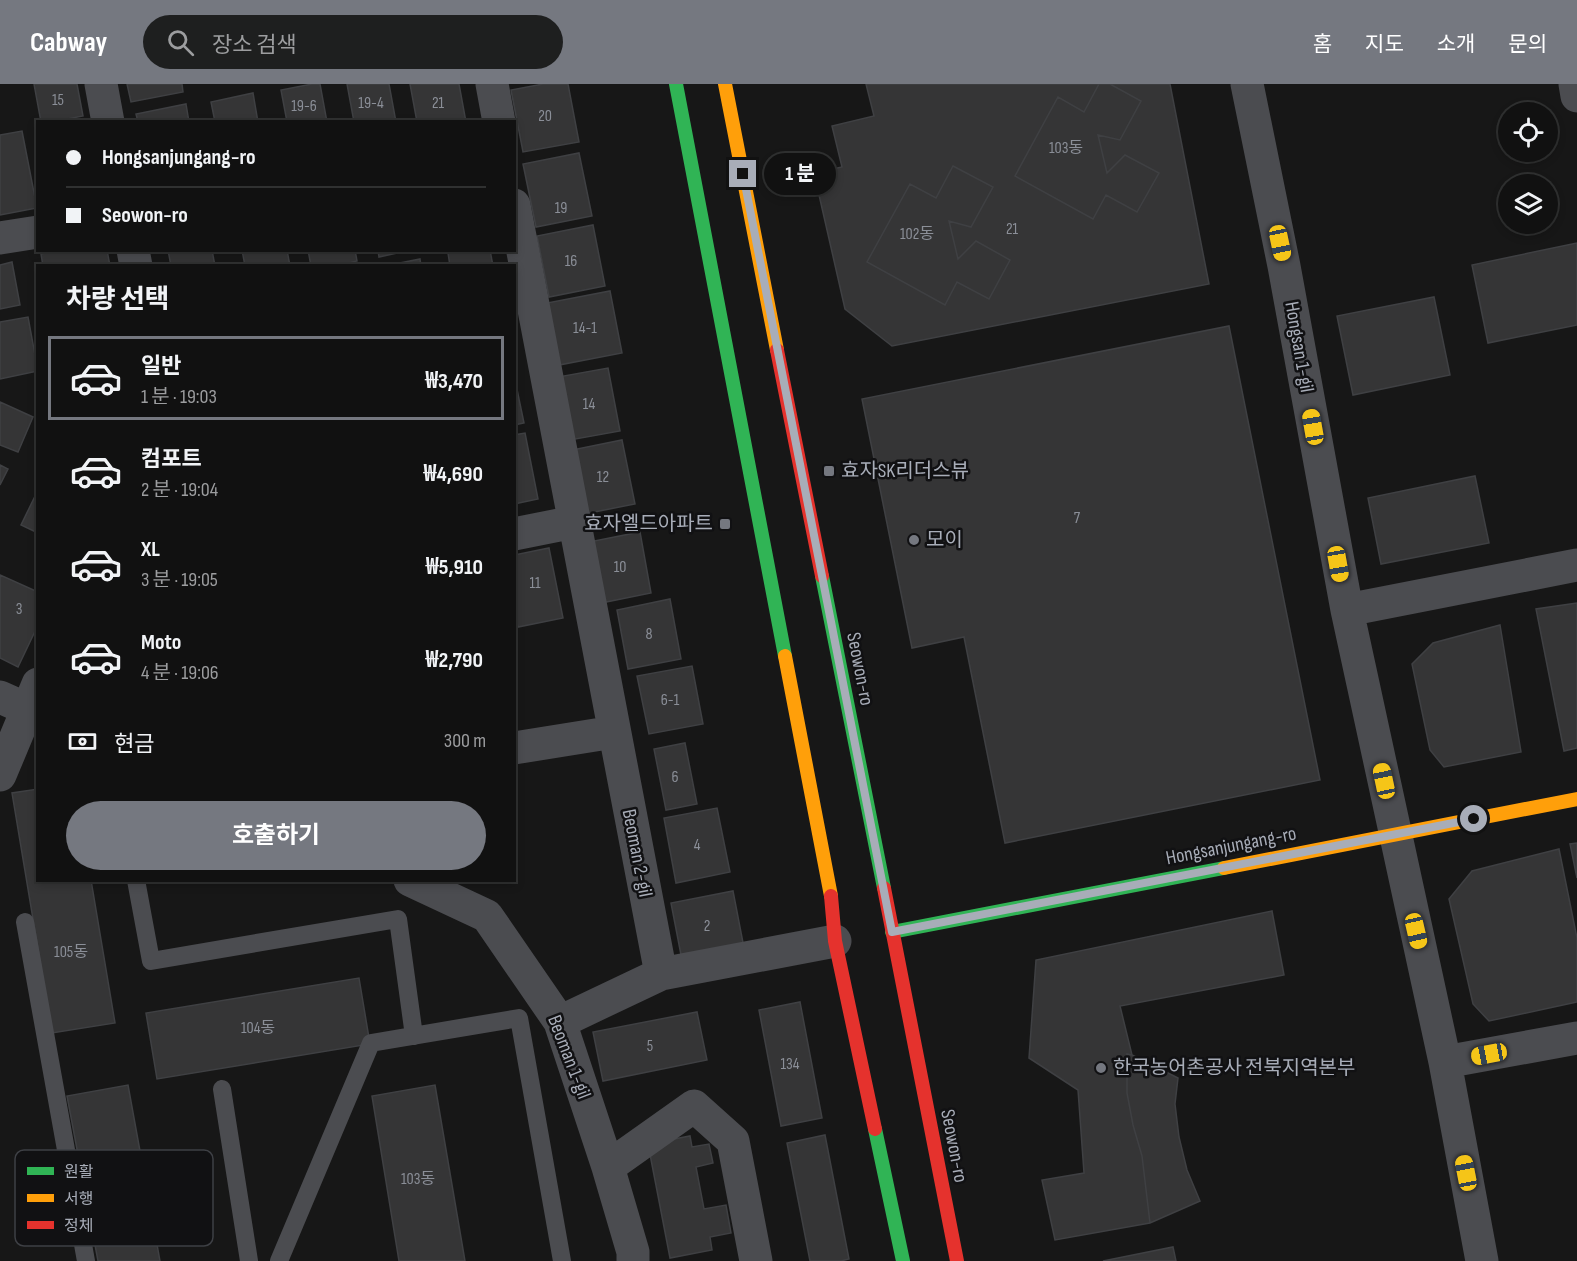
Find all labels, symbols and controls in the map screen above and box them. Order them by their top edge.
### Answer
search box [143,15,563,69]
text: Cabway [30,26,107,59]
icon: search [164,26,197,59]
text: 장소 검색 [212,32,297,59]
text: 홈 [1313,32,1332,57]
text: 지도 [1365,32,1404,57]
text: 소개 [1437,32,1475,57]
text: 문의 [1508,32,1547,57]
house number: 15 [52,91,64,110]
house number: 19-4 [358,94,384,113]
house number: 21 [432,94,445,113]
house number: 19-6 [291,97,317,116]
map controls [1498,102,1558,234]
button: locate [1498,102,1558,162]
house number: 20 [538,107,552,126]
house number: 103동 [1049,139,1083,158]
text: Hongsanjungang-ro [102,144,256,171]
callout: 1 분 [764,153,836,195]
route end [729,160,756,187]
text: 1 분 [785,162,815,186]
button: layers [1498,174,1558,234]
house number: 19 [555,199,567,218]
text: Seowon-ro [102,202,188,229]
house number: 21 [1006,220,1019,239]
car [1267,224,1293,262]
house number: 102동 [900,225,934,244]
house number: 16 [565,252,577,271]
text: 차량 선택 [66,284,170,316]
street label: Hongsan 1-gil [1279,300,1319,394]
house number: 14-1 [573,319,597,338]
icon: car [69,351,123,405]
text: 일반 [141,353,181,380]
text: ₩3,470 [425,368,483,395]
text: 1 분 · 19:03 [141,385,217,409]
house number: 14 [583,395,595,414]
car [1301,408,1325,446]
icon: car [69,444,123,498]
text: 컴포트 [141,446,202,473]
place label: 효자SK리더스뷰 [841,459,969,483]
text: ₩4,690 [424,461,483,488]
marker: 효자SK리더스뷰 [822,464,836,478]
house number: 12 [597,468,609,487]
text: 2 분 · 19:04 [141,478,218,502]
house number: 7 [1074,509,1081,528]
place label: 효자엘드아파트 [584,512,713,536]
marker: 효자엘드아파트 [718,517,732,531]
place label: 모이 [926,528,963,552]
marker: 모이 [907,533,921,547]
text: XL [141,536,160,563]
icon: car [69,537,123,591]
car [1326,545,1350,583]
text: ₩5,910 [426,554,483,581]
house number: 10 [614,558,626,577]
text: 3 분 · 19:05 [141,568,218,592]
house number: 11 [529,574,541,593]
house number: 3 [16,600,22,619]
house number: 8 [645,625,653,644]
text: Moto [141,629,181,656]
icon: car [69,630,123,684]
street label: Seowon-ro [841,630,879,708]
text: ₩2,790 [426,647,483,674]
text: 4 분 · 19:06 [141,661,219,685]
house number: 6-1 [661,691,680,710]
icon: cash [66,725,99,758]
text: 300 m [444,729,486,753]
text: 현금 [114,731,154,758]
car [1371,762,1397,800]
house number: 6 [671,768,679,787]
button: 호출하기 [66,801,486,870]
route start [1460,805,1487,832]
street label: Beoman 2-gil [617,807,657,899]
street label: Hongsanjungang-ro [1164,822,1298,870]
house number: 4 [694,836,701,855]
car [1403,911,1429,951]
house number: 2 [704,917,710,936]
house number: 105동 [54,943,88,962]
street label: Beoman 1-gil [542,1012,596,1102]
house number: 104동 [241,1019,275,1038]
house number: 5 [647,1037,653,1056]
car [1470,1042,1508,1066]
house number: 134 [780,1055,800,1074]
place label: 한국농어촌공사 전북지역본부 [1113,1056,1355,1080]
marker: 한국농어촌공사 전북지역본부 [1094,1061,1108,1075]
street label: Seowon-ro [935,1107,973,1185]
legend [15,1150,213,1246]
car [1454,1154,1478,1192]
text: 원활 [64,1163,94,1182]
house number: 103동 [401,1170,435,1189]
text: 서행 [64,1190,93,1209]
text: 정체 [64,1217,93,1236]

